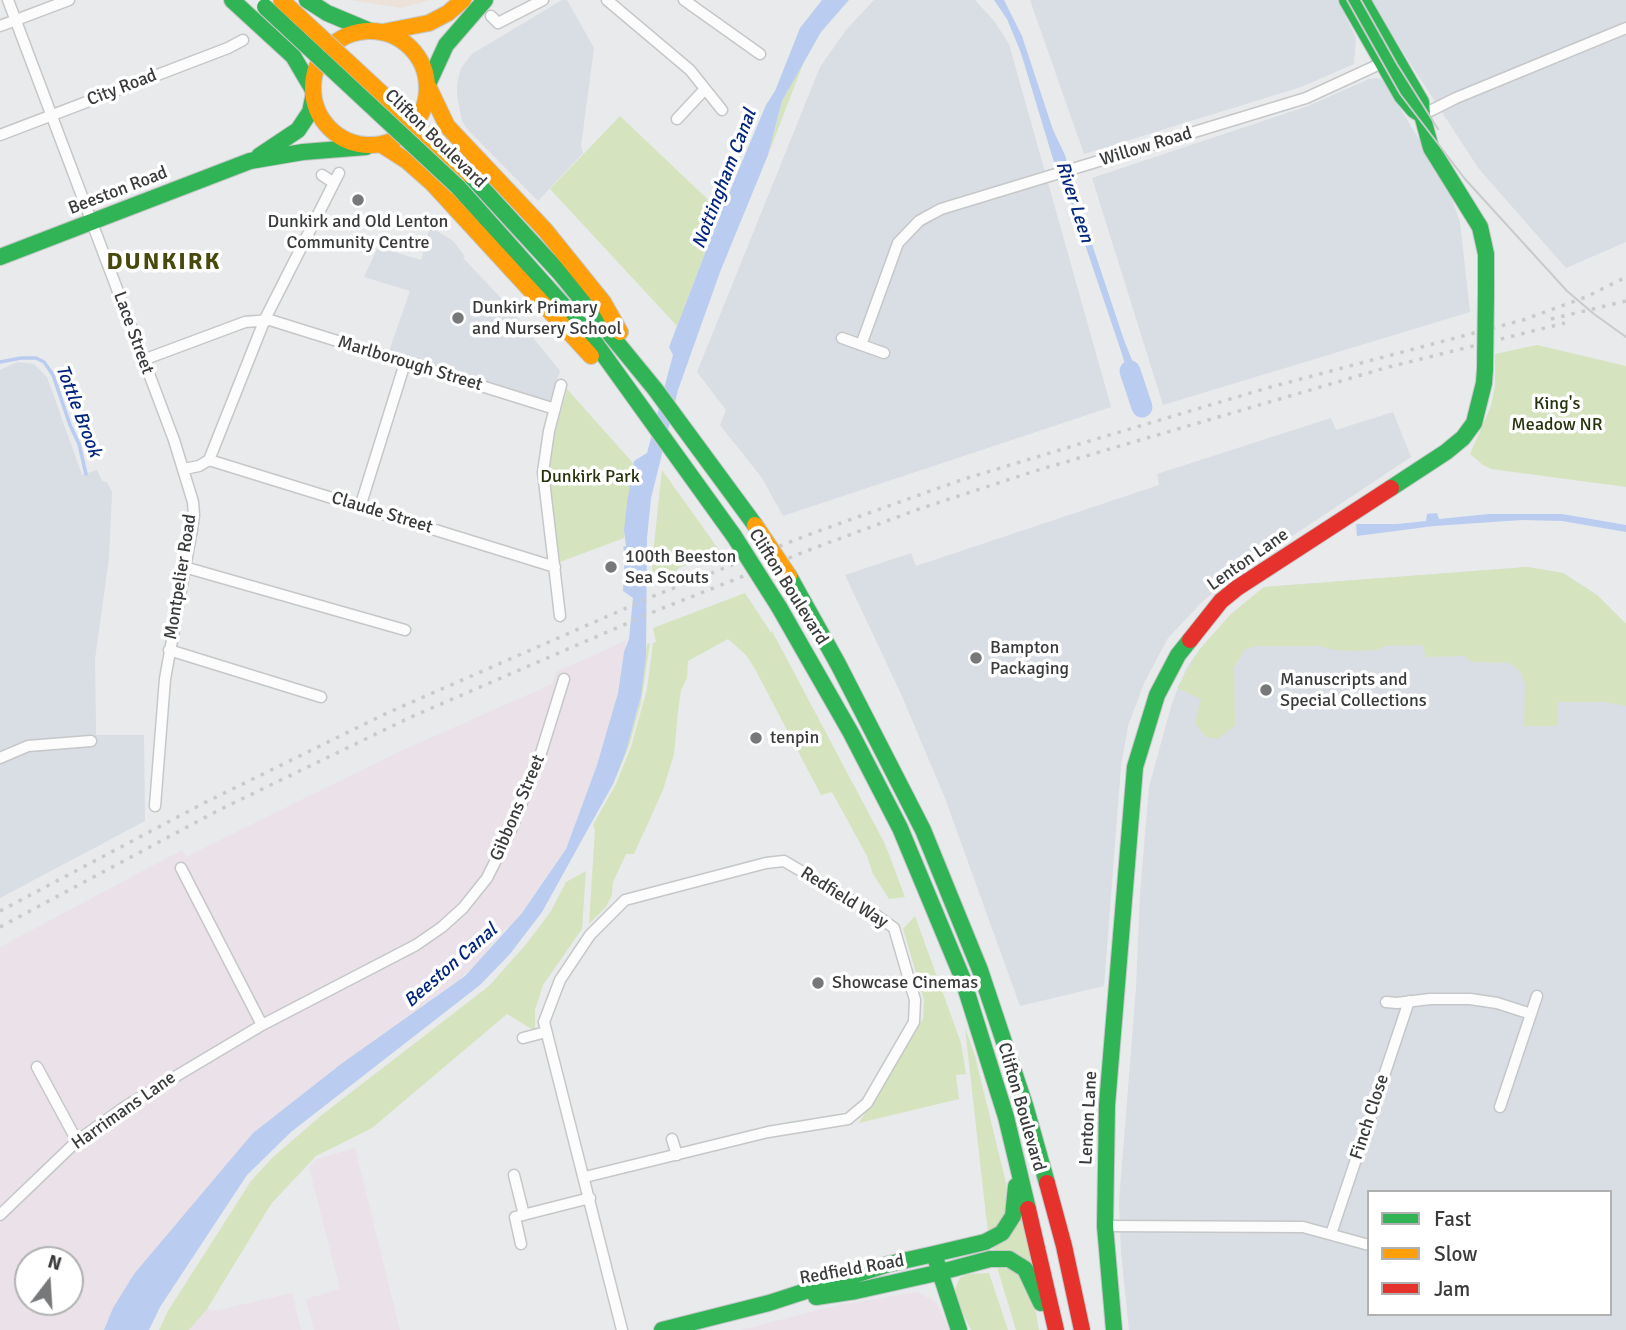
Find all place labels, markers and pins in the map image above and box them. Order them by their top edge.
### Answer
marker: Dunkirk and Old Lenton Community Centre [350,192,366,208]
place label: Dunkirk and Old Lenton Community Centre [268,211,448,254]
place label: Dunkirk Primary and Nursery School [472,297,622,340]
marker: Dunkirk Primary and Nursery School [450,310,466,326]
place label: 100th Beeston Sea Scouts [625,546,736,588]
marker: 100th Beeston Sea Scouts [603,559,619,575]
place label: Bampton Packaging [990,637,1069,680]
marker: Bampton Packaging [968,650,984,666]
place label: Manuscripts and Special Collections [1280,669,1427,712]
marker: Manuscripts and Special Collections [1258,682,1274,698]
place label: tenpin [770,727,819,749]
marker: tenpin [748,730,764,746]
place label: Showcase Cinemas [832,972,978,994]
marker: Showcase Cinemas [810,975,826,991]

